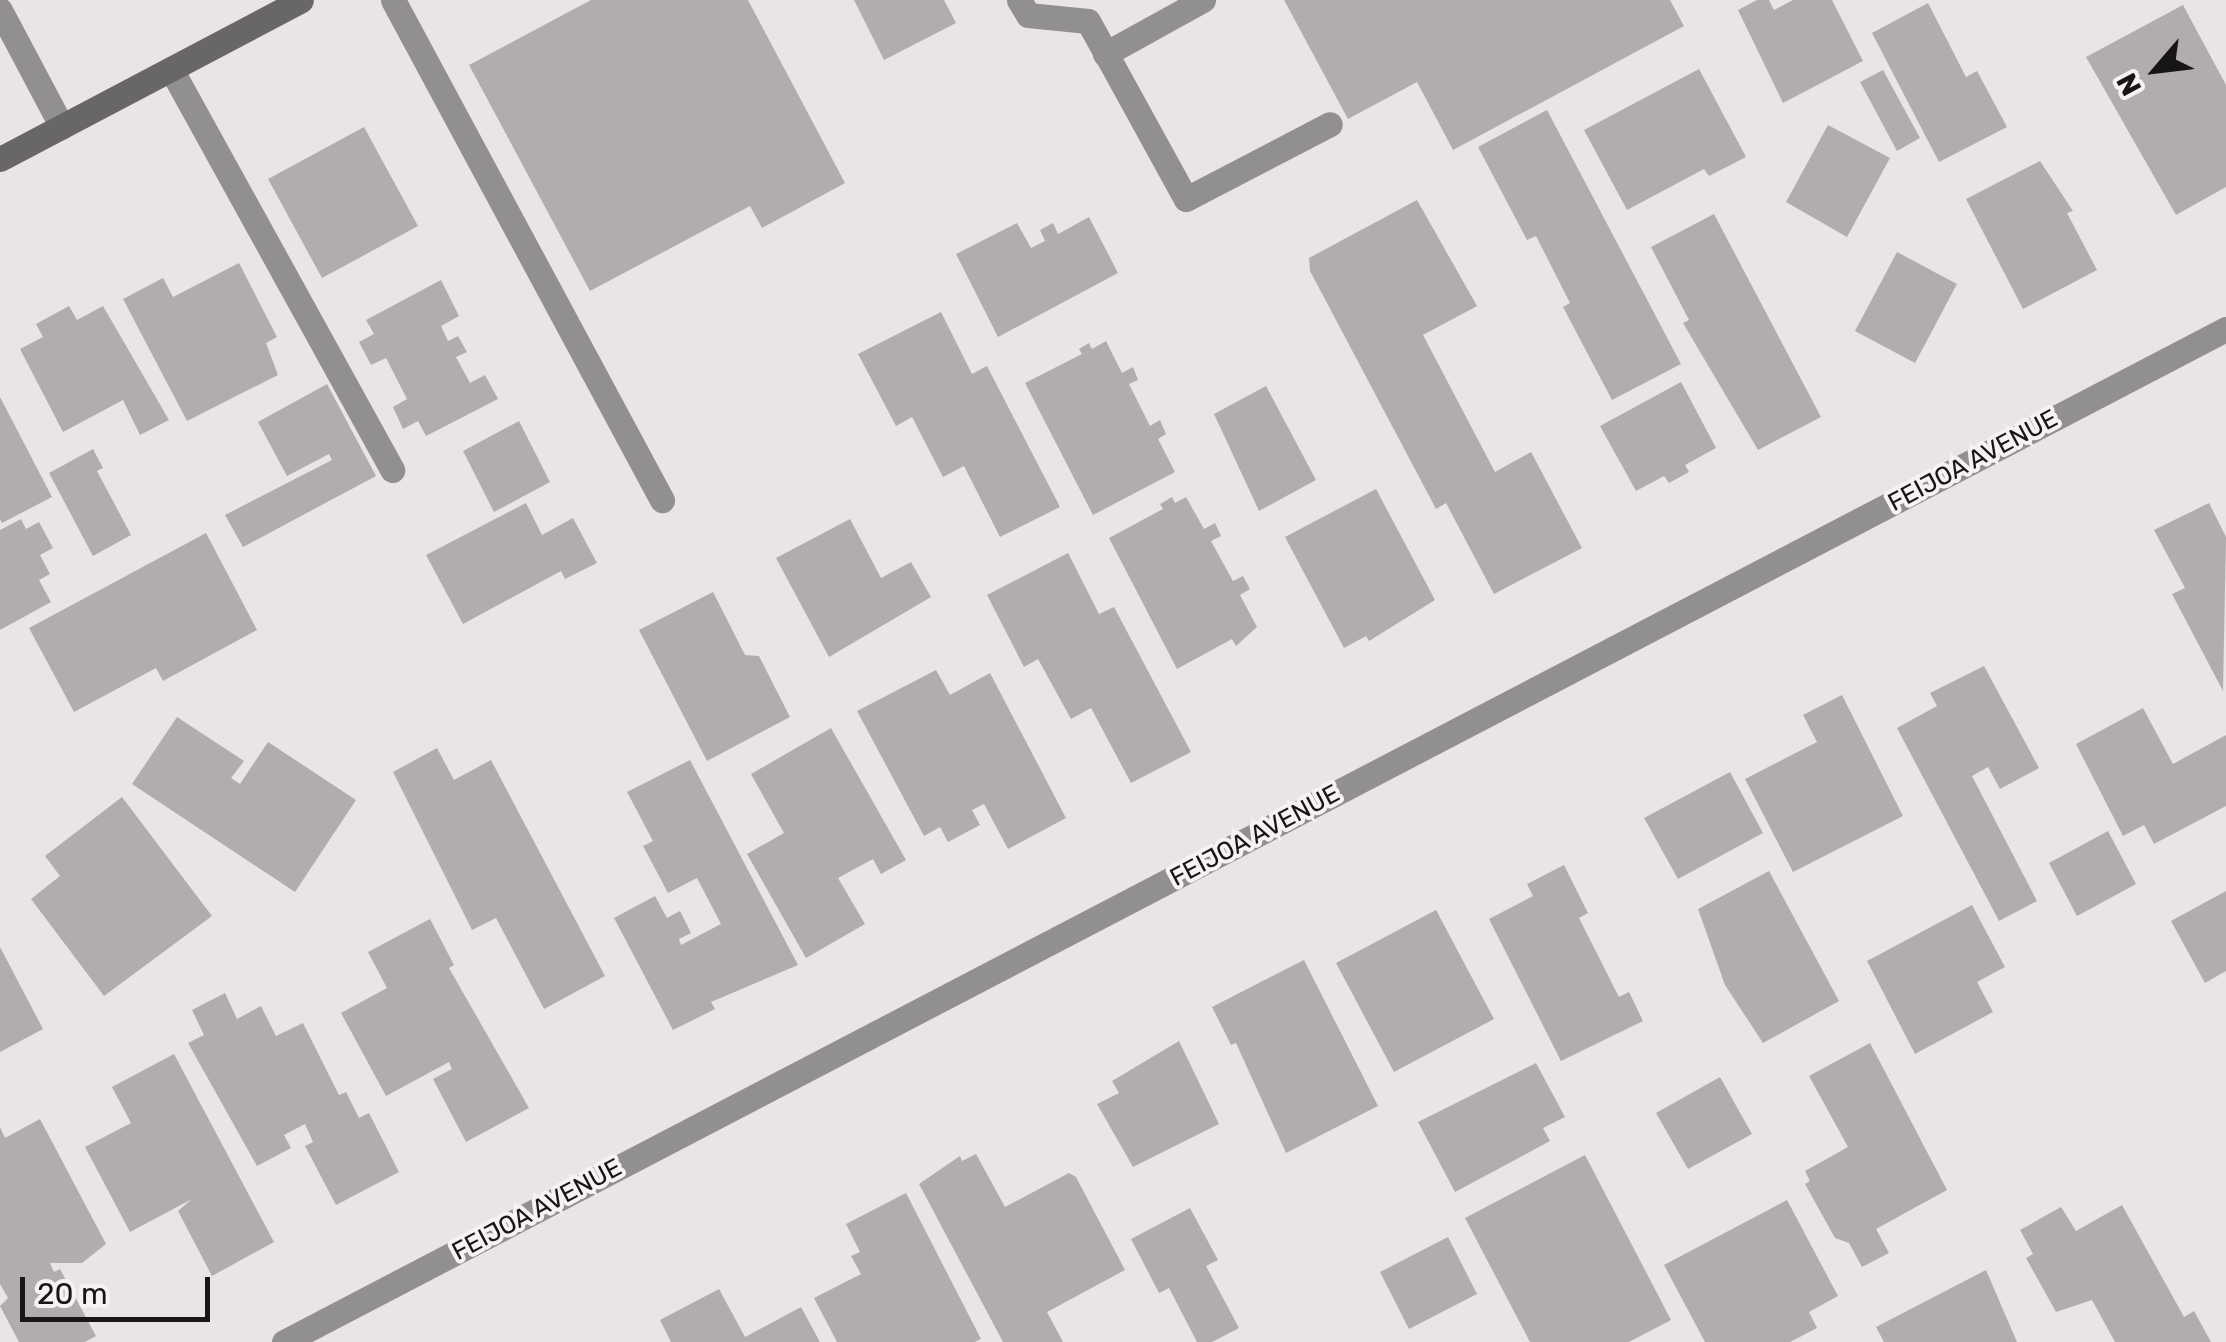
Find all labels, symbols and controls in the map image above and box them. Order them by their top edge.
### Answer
north arrow [2106,20,2206,120]
text: N [2110,68,2148,101]
street label: FEIJOA AVENUE [1883,403,2063,519]
street label: FEIJOA AVENUE [1165,778,1345,894]
street label: FEIJOA AVENUE [447,1152,627,1268]
scale bar [25,1257,215,1319]
text: 20 m [37,1276,108,1312]

